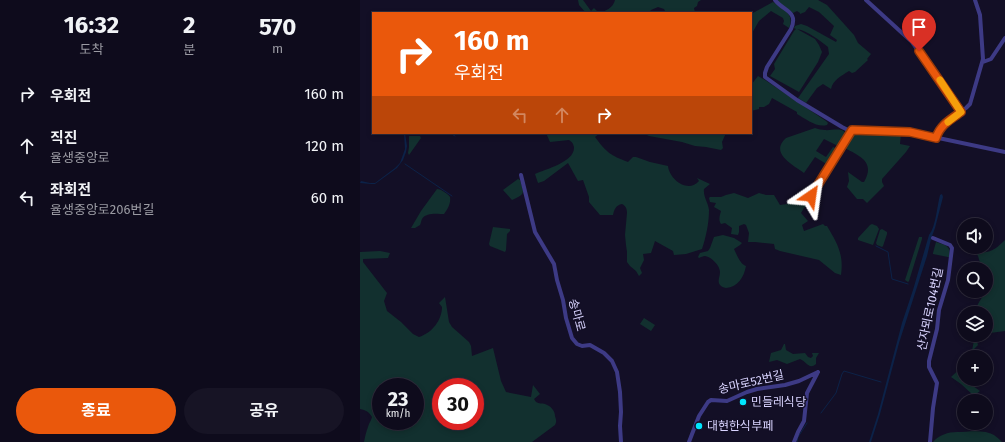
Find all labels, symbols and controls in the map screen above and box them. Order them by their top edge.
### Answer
pin [902,10,936,51]
text: 16:32 [64,11,119,39]
text: 2 [183,11,195,39]
text: 570 [259,13,296,41]
icon: arrive [908,16,930,38]
text: 160 m [454,24,529,57]
icon: right [388,28,440,80]
text: m [272,41,283,56]
text: 도착 [79,42,103,57]
text: 분 [183,42,195,57]
text: 우회전 [454,62,504,84]
icon: right [16,83,38,105]
text: 160 m [304,85,344,103]
text: 우회전 [50,87,91,105]
icon: left [509,104,531,126]
icon: ahead [551,104,573,126]
icon: right [593,104,615,126]
text: 직진 [50,129,78,147]
icon: ahead [16,135,38,157]
text: 120 m [305,137,344,155]
text: 율생중앙로 [50,150,110,165]
position arrow [790,175,832,217]
text: 좌회전 [50,181,91,199]
icon: left [16,187,38,209]
text: 60 m [311,189,344,207]
text: 율생중앙로206번길 [50,202,154,217]
map controls [957,218,993,430]
button: sound [957,218,993,254]
button: search [957,262,993,298]
street label: 산자뫼로104번길 [914,266,946,352]
street label: 송마로 [566,297,588,333]
button: layers [957,306,993,342]
button: + [957,350,993,386]
street label: 송마로52번길 [717,368,785,396]
speed limit sign: 30 [432,378,484,430]
text: 23 [388,387,408,411]
button: 종료 [16,388,176,434]
button: 공유 [184,388,344,434]
button: − [957,394,993,430]
place label: 민들레식당 [751,395,806,409]
marker: 민들레식당 [738,397,748,407]
text: km/h [386,408,410,420]
place label: 대현한식부페 [707,419,773,433]
marker: 대현한식부페 [694,421,704,431]

